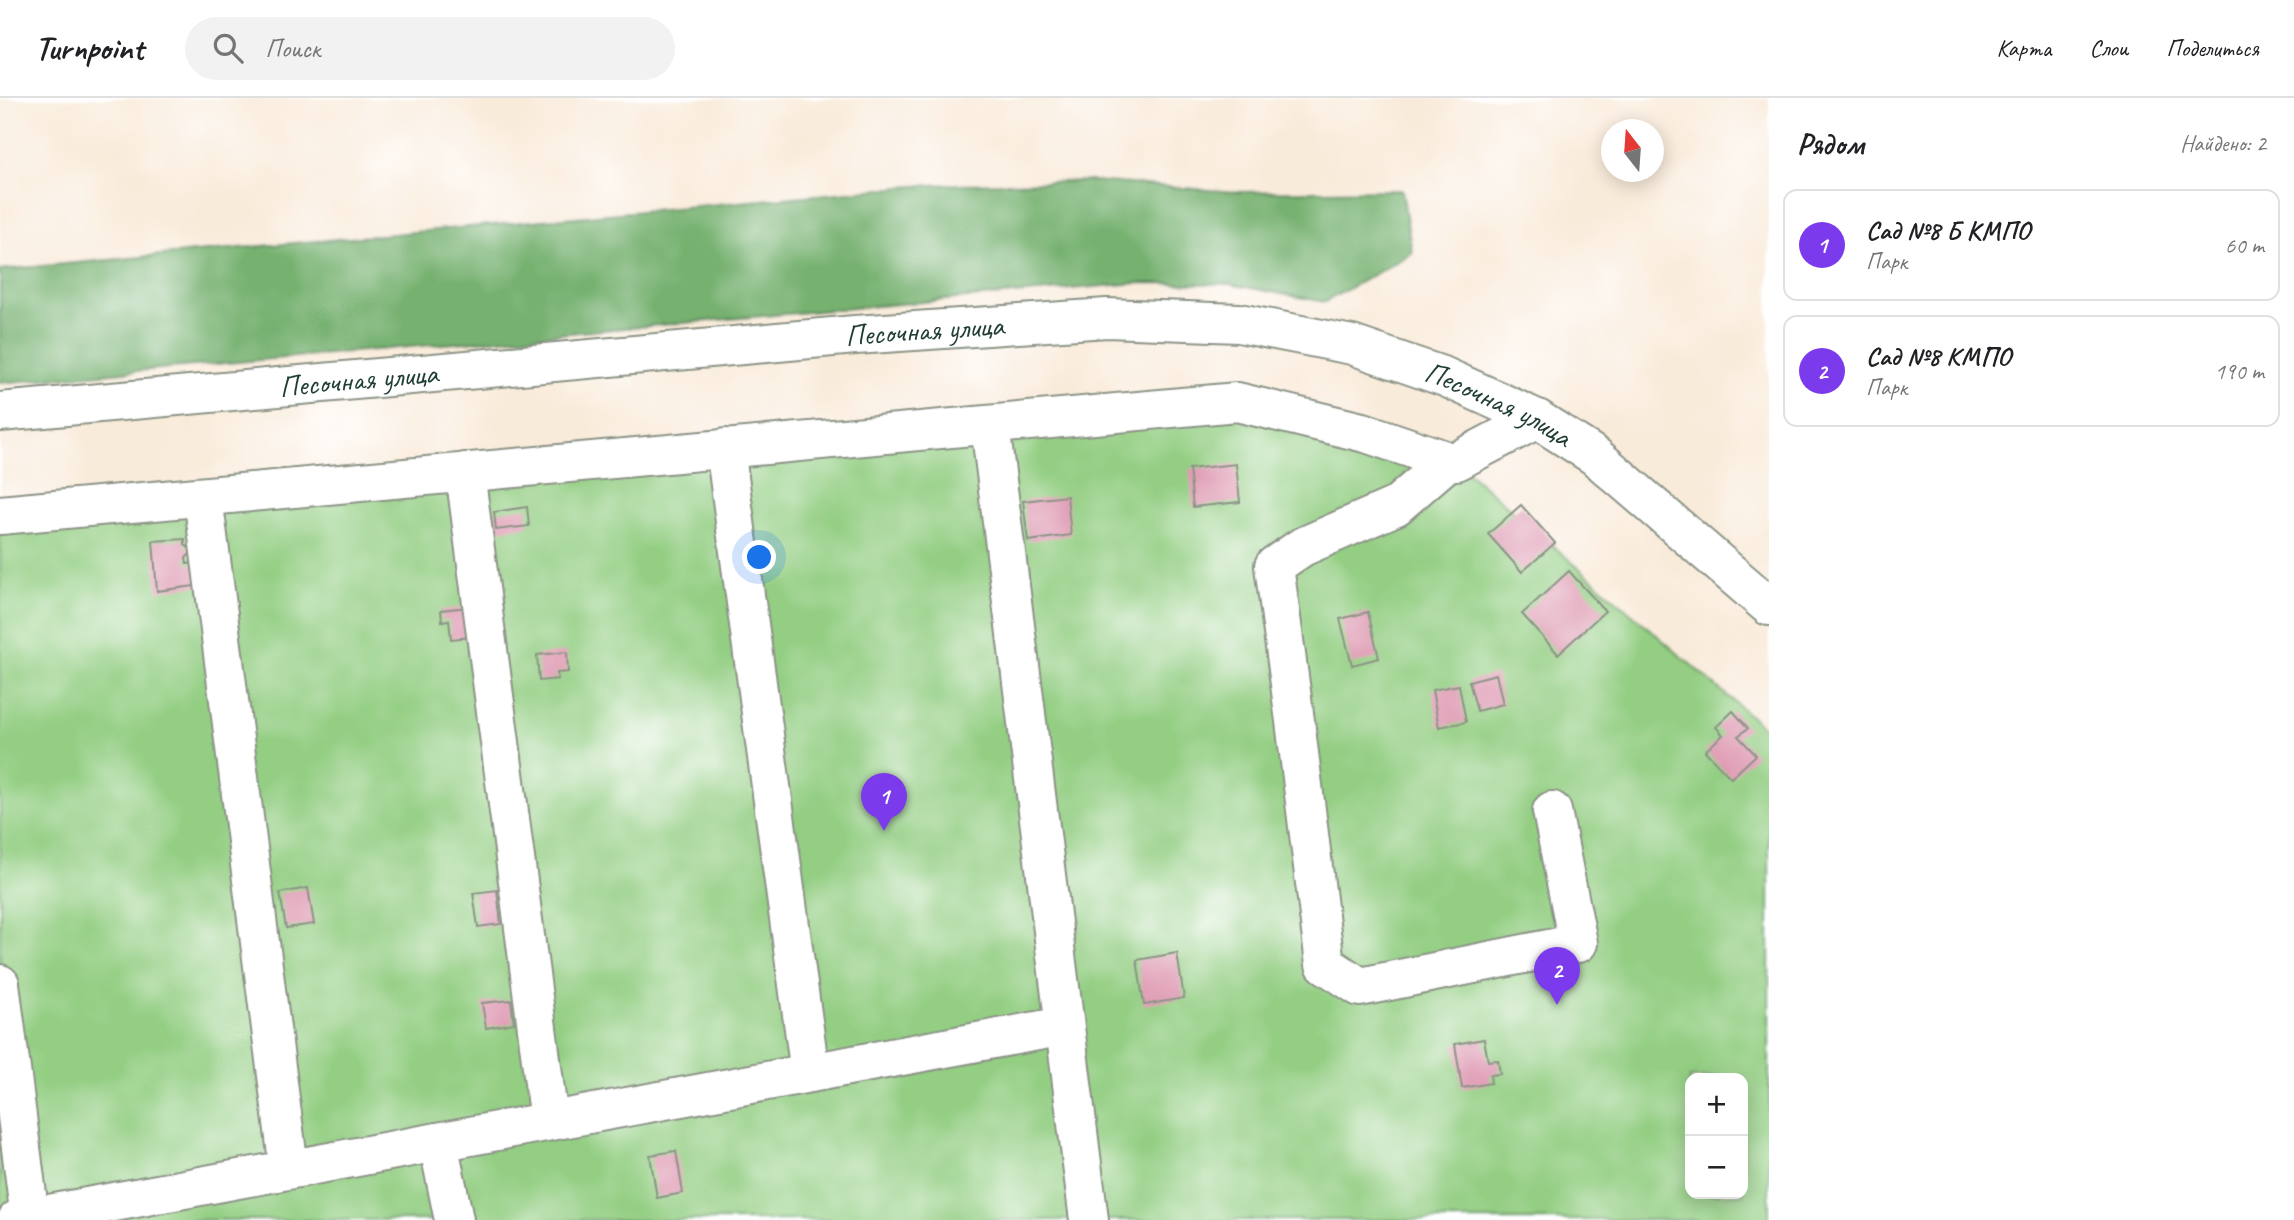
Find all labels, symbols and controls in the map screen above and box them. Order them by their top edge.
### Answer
search box [185,17,675,80]
text: Turnpoint [35,27,143,69]
icon: search [209,29,247,67]
text: Поиск [265,32,320,65]
text: Карта [1997,33,2051,63]
text: Слои [2089,33,2128,63]
text: Поделиться [2166,33,2259,63]
north arrow [1601,119,1664,182]
text: Рядом [1797,125,1864,163]
text: Найдено: 2 [2180,129,2266,158]
text: Сад №8 Б КМПО [1866,214,2030,247]
text: 1 [1817,231,1827,260]
text: 60 m [2225,231,2264,260]
text: Парк [1866,247,1907,276]
street label: Песочная улица [843,306,1007,355]
text: Сад №8 КМПО [1866,340,2010,373]
street label: Песочная улица [1420,352,1581,456]
street label: Песочная улица [278,353,441,406]
text: 2 [1817,357,1827,386]
text: 190 m [2215,357,2264,386]
text: Парк [1866,373,1907,402]
your location [742,540,776,574]
pin: 1 [861,773,907,831]
pin: 2 [1534,947,1580,1005]
map controls [1685,1073,1748,1199]
button: + [1685,1073,1748,1136]
button: − [1685,1136,1748,1199]

